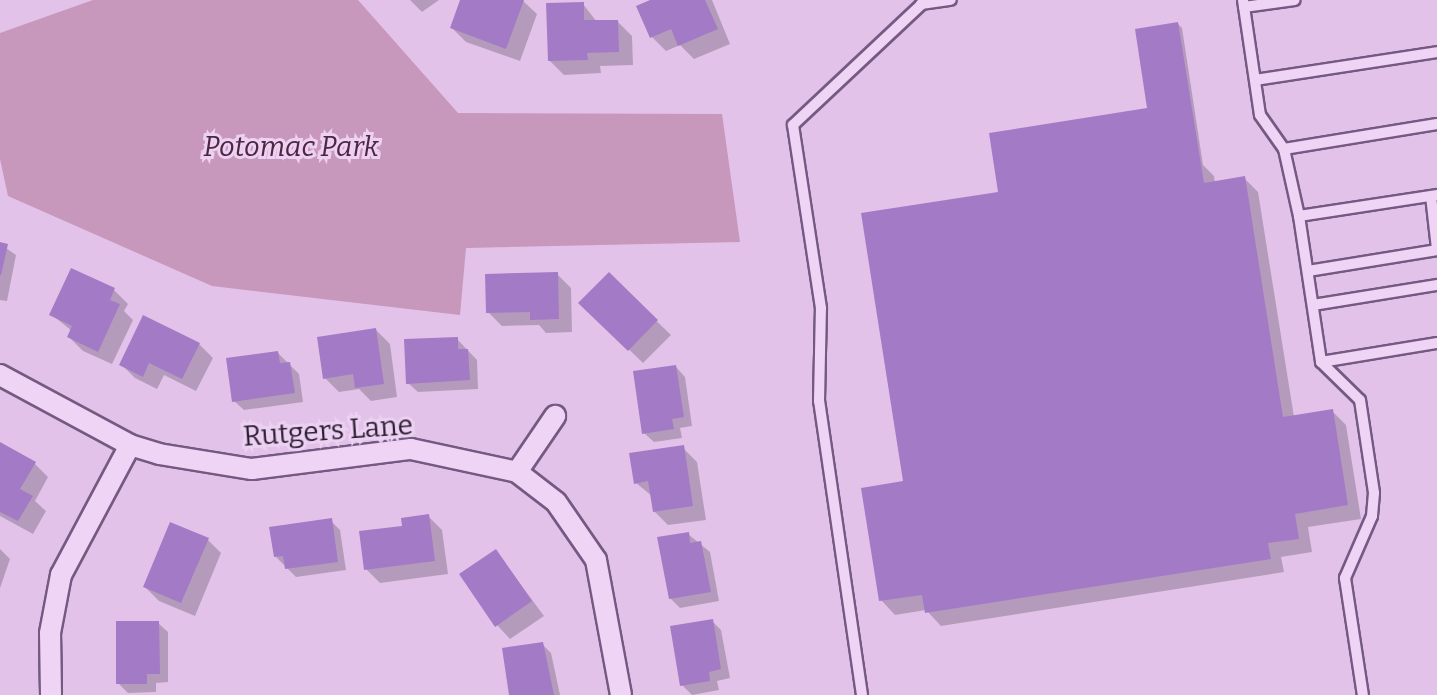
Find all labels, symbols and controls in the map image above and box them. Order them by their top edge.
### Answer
park label: Potomac Park [203,130,379,164]
street label: Rutgers Lane [242,408,414,454]

